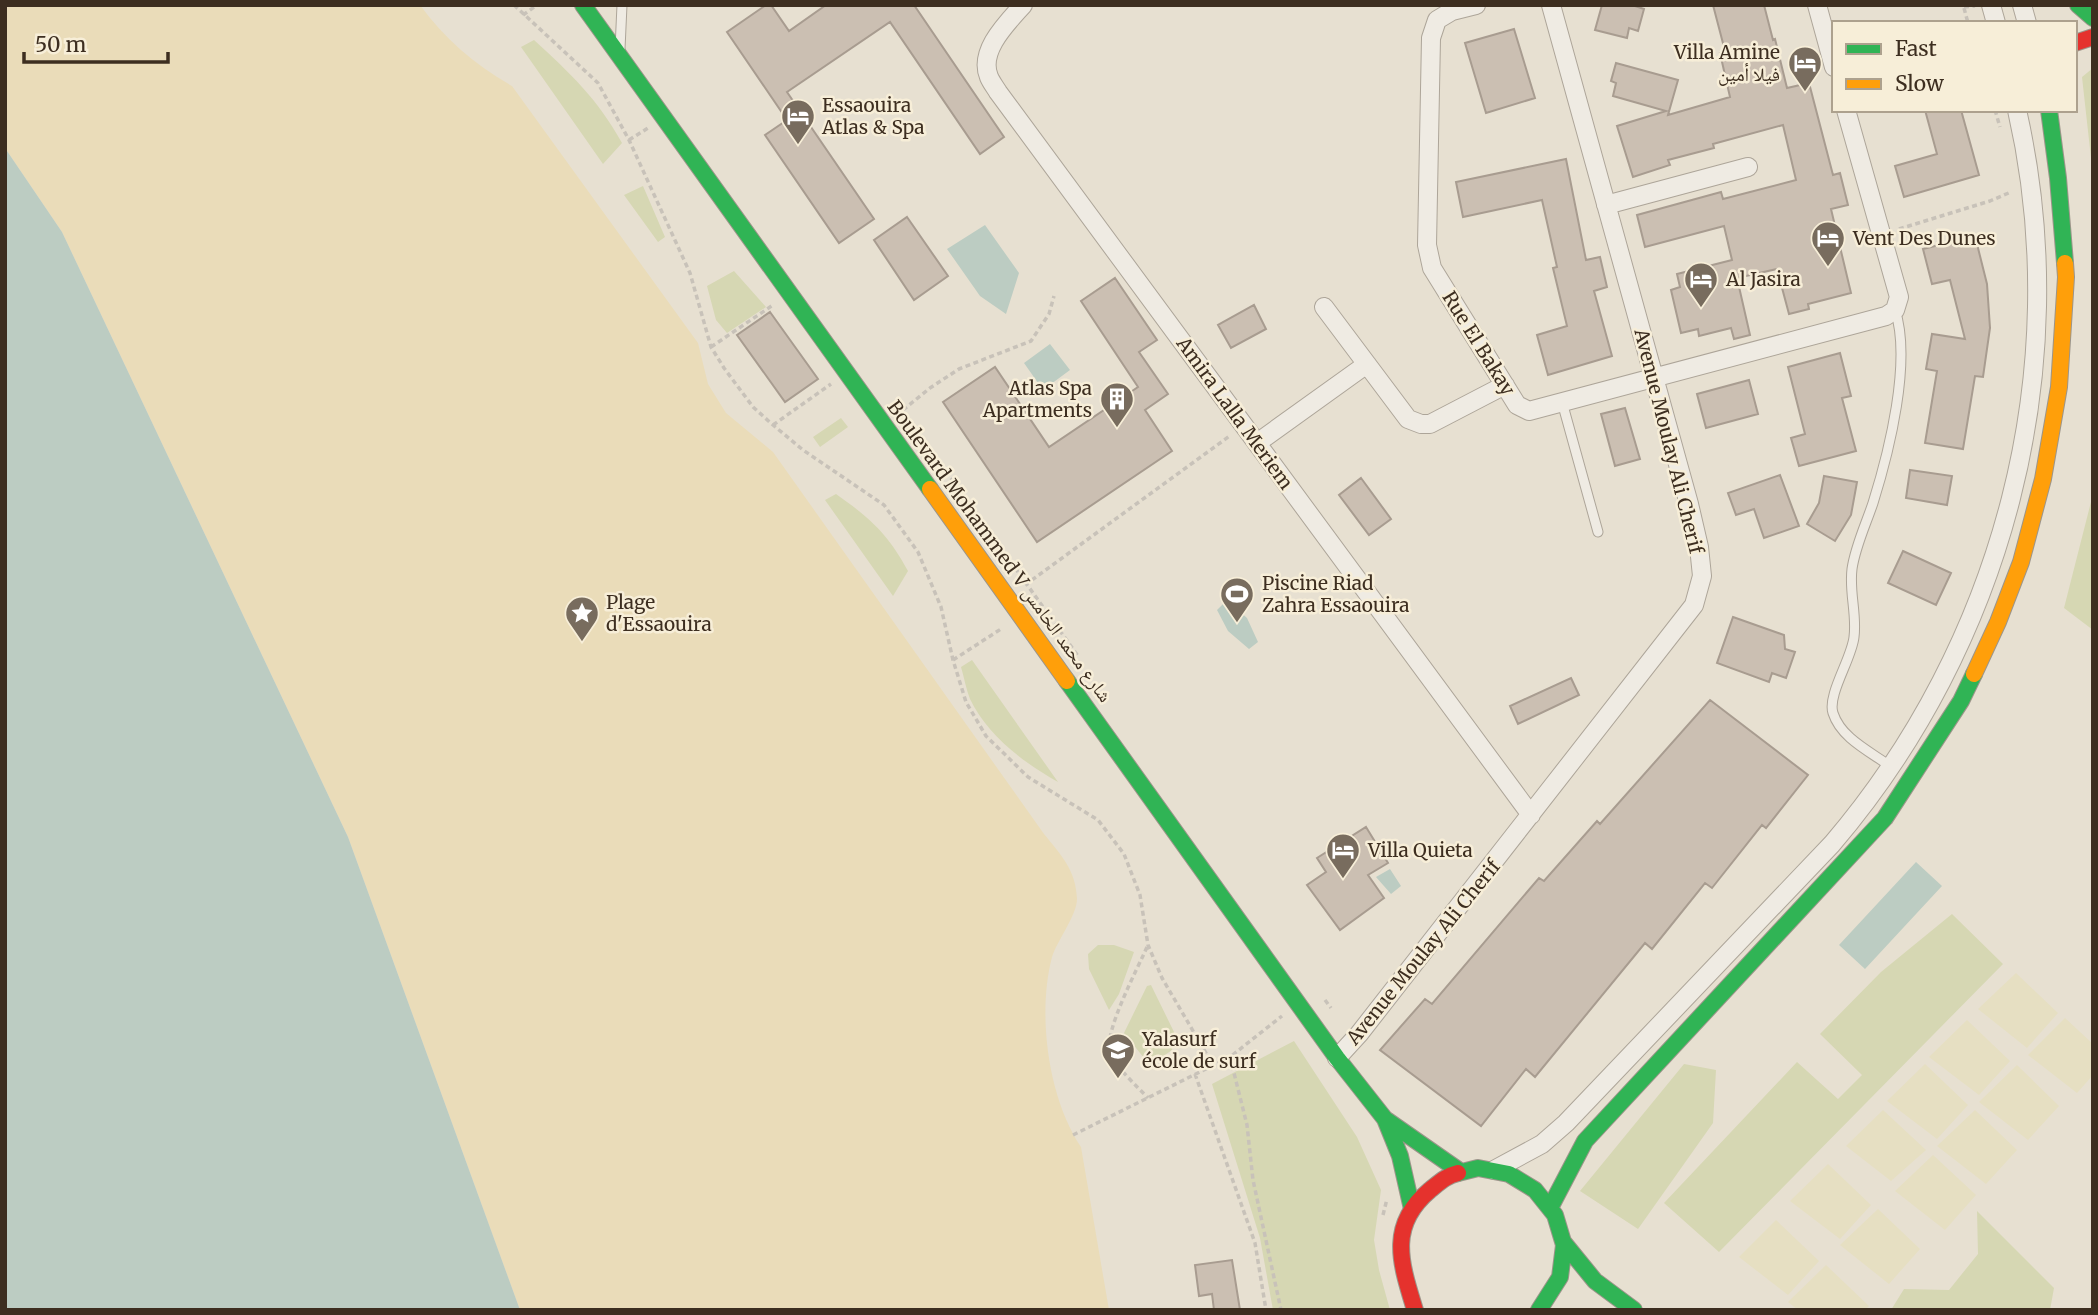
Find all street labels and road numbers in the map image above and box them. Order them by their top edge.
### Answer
street label: Rue El Bakay [1438,287,1520,399]
street label: Avenue Moulay Ali Cherif [1629,325,1709,557]
street label: Amira Lalla Meriem [1171,331,1298,494]
street label: Boulevard Mohammed V شارع محمد الخامس [882,395,1118,707]
street label: Avenue Moulay Ali Cherif [1340,854,1505,1050]

